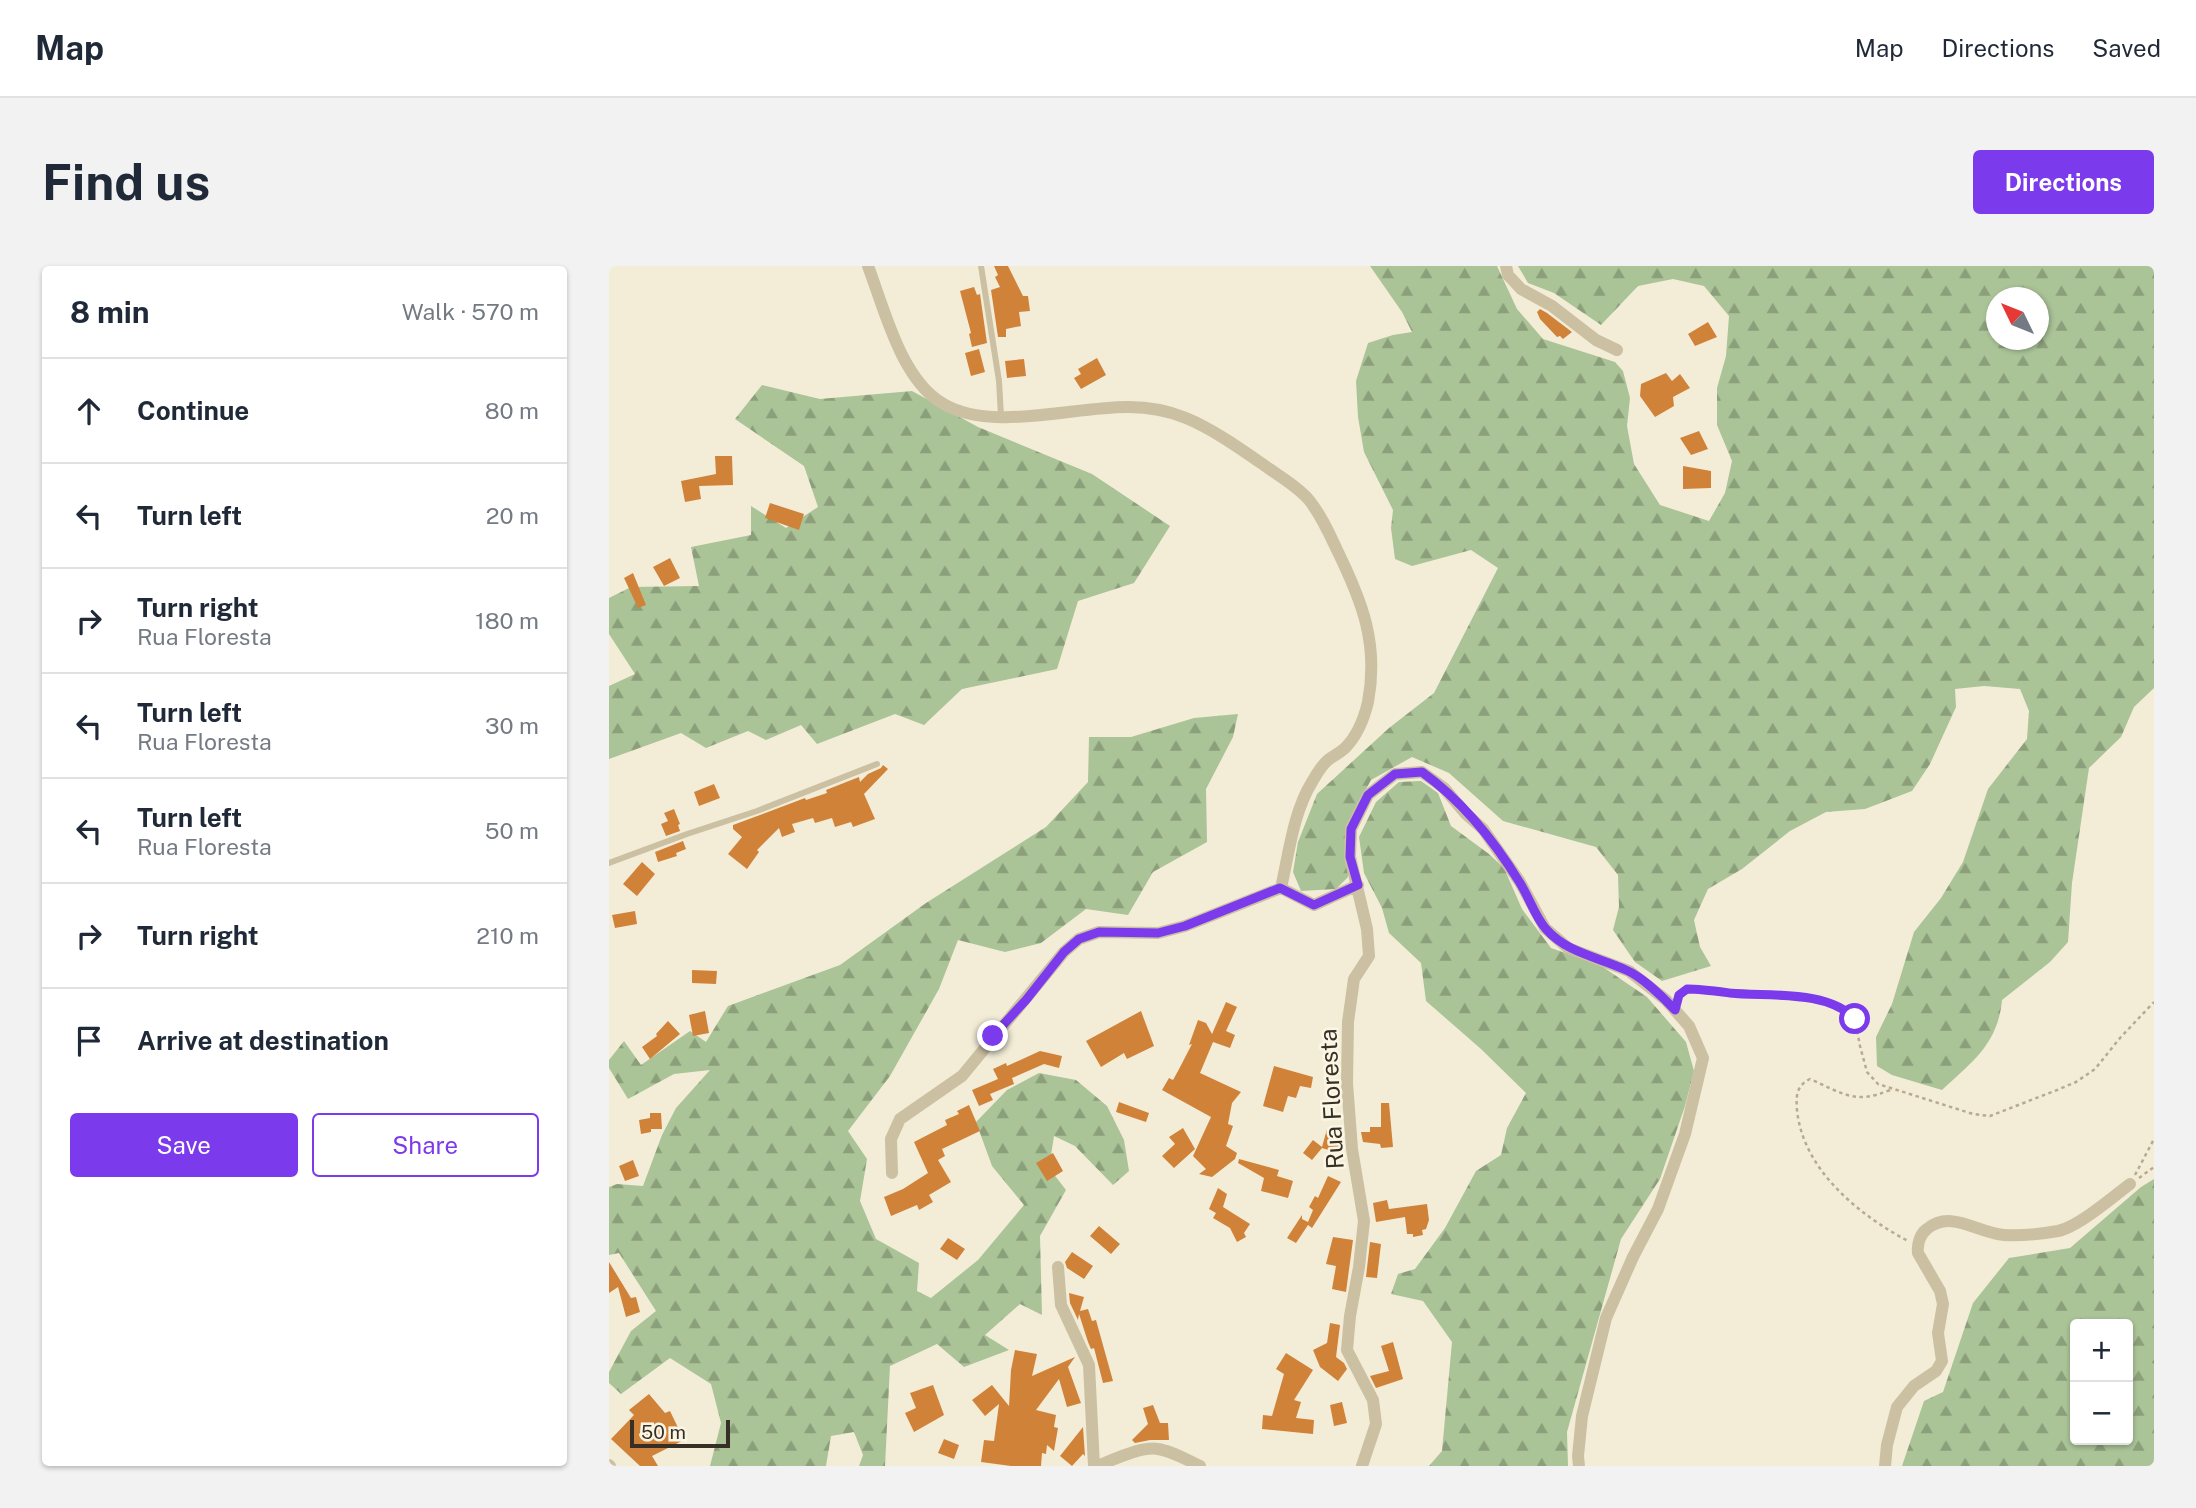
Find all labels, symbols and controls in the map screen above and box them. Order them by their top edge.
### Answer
text: Map [35,29,104,67]
text: Map [1855,34,1904,62]
text: Directions [1942,34,2054,62]
text: Saved [2092,34,2161,62]
button: Directions [1973,150,2154,214]
text: Find us [42,153,210,211]
north arrow [1986,287,2049,350]
text: 8 min [70,294,150,330]
text: Walk · 570 m [402,298,539,325]
icon: ahead [70,392,108,430]
text: Continue [137,395,249,426]
text: 80 m [485,397,539,424]
icon: left [70,497,108,535]
text: Turn left [137,500,242,531]
text: 20 m [486,502,539,529]
text: Turn right [137,592,259,623]
icon: right [70,602,108,640]
text: 180 m [475,607,539,634]
text: Rua Floresta [137,623,272,650]
text: Turn left [137,697,242,728]
icon: left [70,707,108,745]
text: 30 m [485,712,539,739]
text: Rua Floresta [137,728,272,755]
text: Turn left [137,802,242,833]
icon: left [70,812,108,850]
text: 50 m [485,817,539,844]
text: Rua Floresta [137,833,272,860]
icon: right [70,917,108,955]
text: Turn right [137,920,259,951]
text: 210 m [476,922,539,949]
route start [1839,1003,1870,1034]
route end [977,1020,1008,1051]
icon: arrive [70,1022,108,1060]
text: Arrive at destination [137,1025,389,1056]
street label: Rua Floresta [1313,1028,1349,1170]
button: Save [70,1113,298,1177]
button: Share [312,1113,539,1177]
map controls [2070,1319,2133,1445]
button: + [2070,1319,2133,1382]
button: − [2070,1382,2133,1445]
scale bar [630,1417,730,1449]
text: 50 m [641,1421,686,1443]

